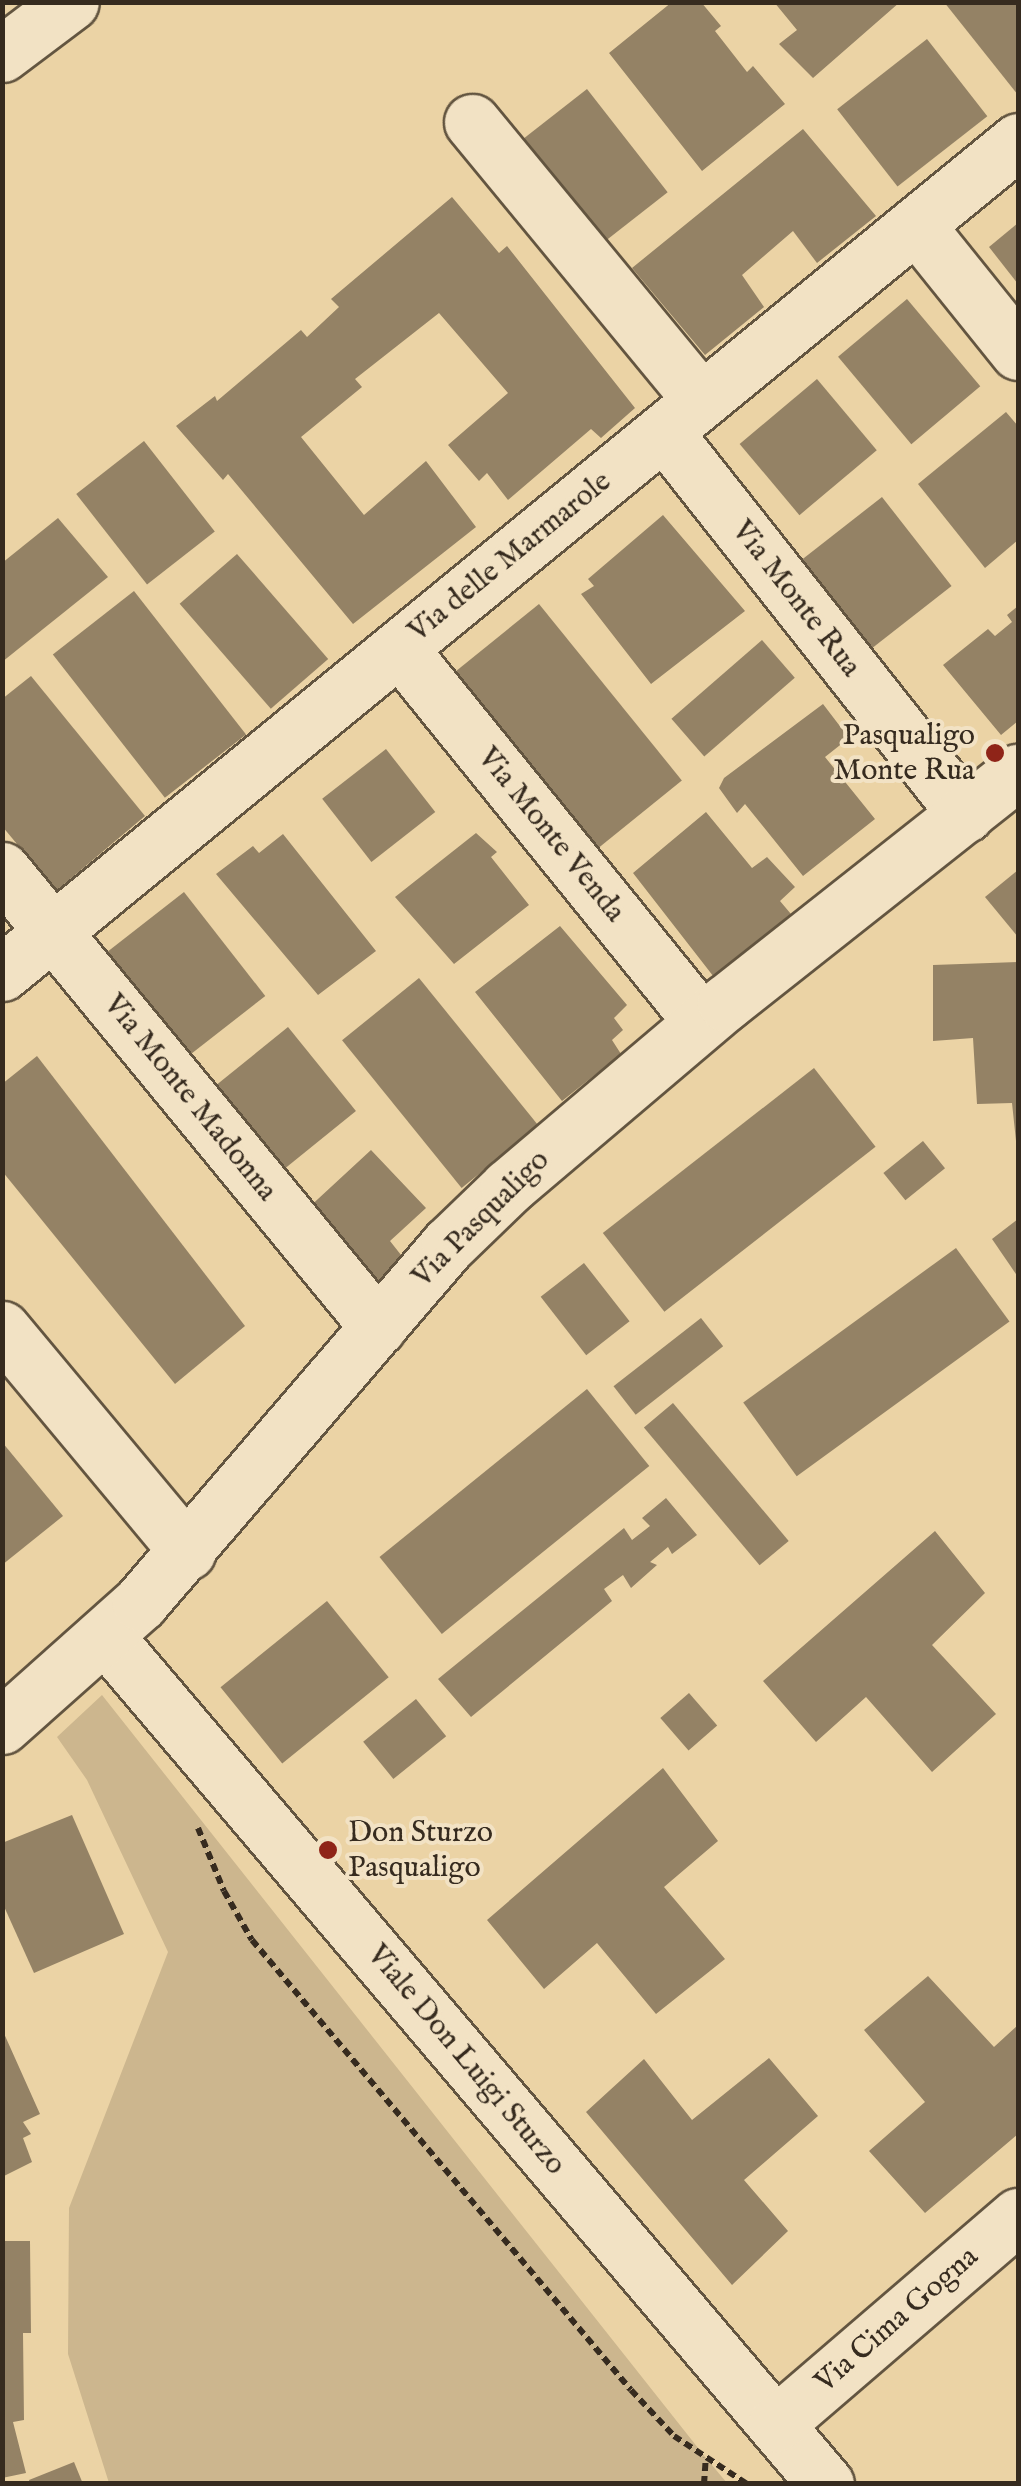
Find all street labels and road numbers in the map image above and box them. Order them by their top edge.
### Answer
street label: Via delle Marmarole [401,464,619,650]
street label: Via Monte Rua [724,514,868,684]
street label: Via Monte Venda [470,740,632,930]
street label: Via Monte Madonna [96,987,284,1209]
street label: Via Pasqualigo [405,1143,557,1295]
street label: Viale Don Luigi Sturzo [359,1937,573,2183]
street label: Via Cima Gogna [808,2239,986,2401]

